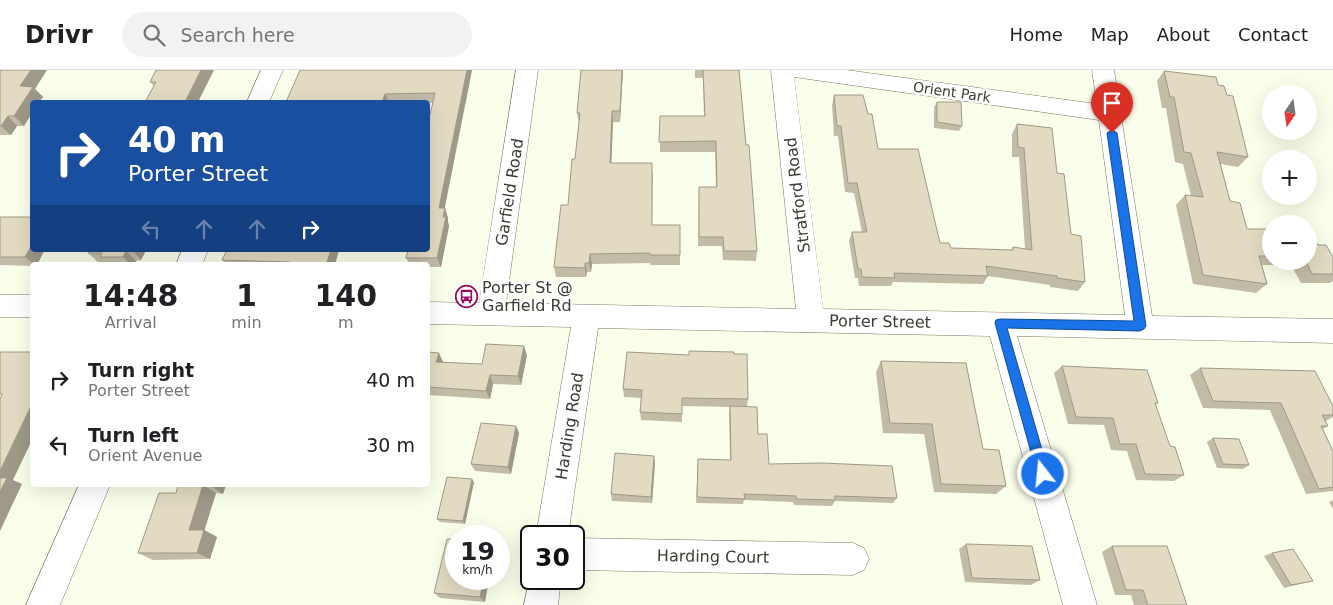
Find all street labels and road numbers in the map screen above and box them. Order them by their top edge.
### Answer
street label: Orient Park [912,79,993,105]
street label: Stratford Road [781,136,814,254]
street label: Garfield Road [492,137,527,247]
street label: Porter Street [829,311,931,332]
street label: Harding Road [552,371,587,481]
street label: Harding Court [657,546,769,567]

